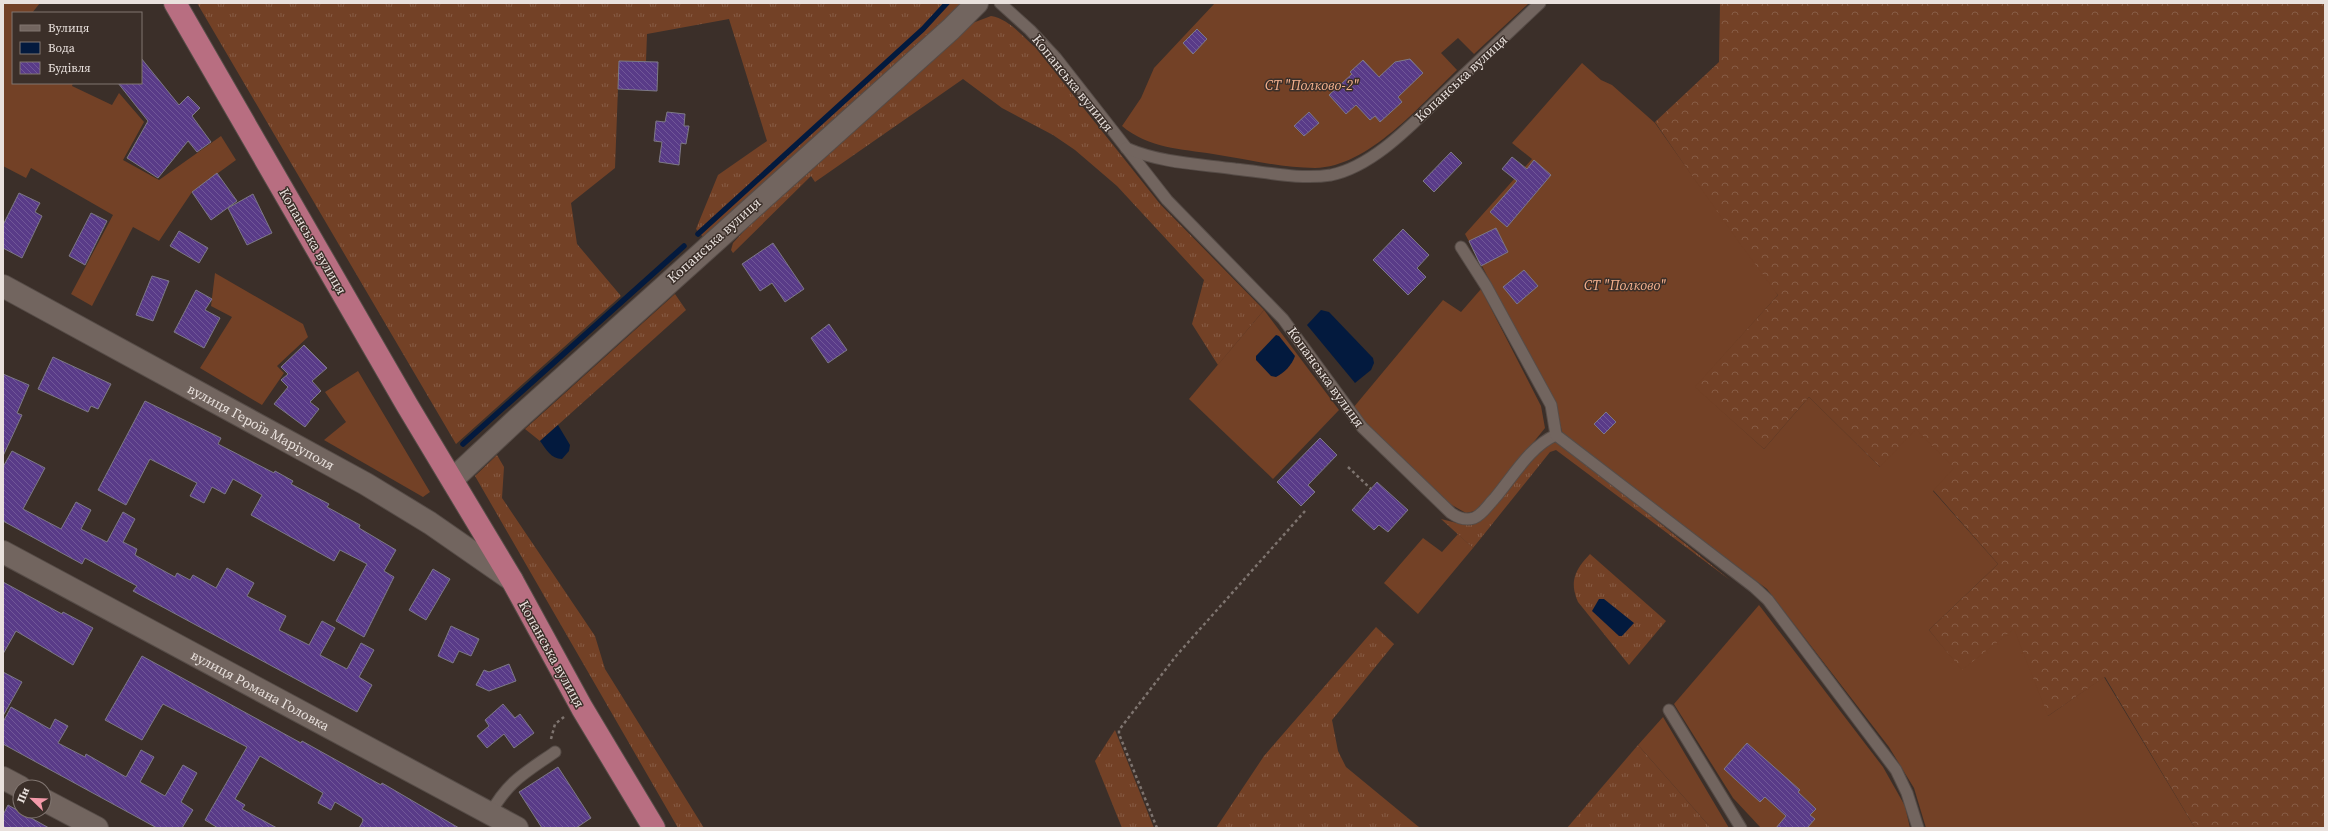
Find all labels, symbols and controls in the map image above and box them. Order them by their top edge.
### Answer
legend [12,12,142,84]
text: Вулиця [48,20,89,36]
street label: Копанська вулиця [1028,30,1118,136]
street label: Копанська вулиця [1410,30,1512,126]
text: Вода [48,40,76,56]
text: Будівля [48,60,91,76]
park label: СТ "Полково-2" [1265,75,1359,95]
street label: Копанська вулиця [274,184,352,298]
street label: Копанська вулиця [663,193,765,287]
park label: СТ "Полково" [1584,275,1666,295]
street label: Копанська вулиця [1283,323,1369,431]
street label: вулиця Героїв Маріуполя [184,379,338,475]
street label: Копанська вулиця [514,597,590,711]
street label: вулиця Романа Головка [187,645,334,736]
north arrow [12,779,52,819]
text: Пн [13,785,33,805]

